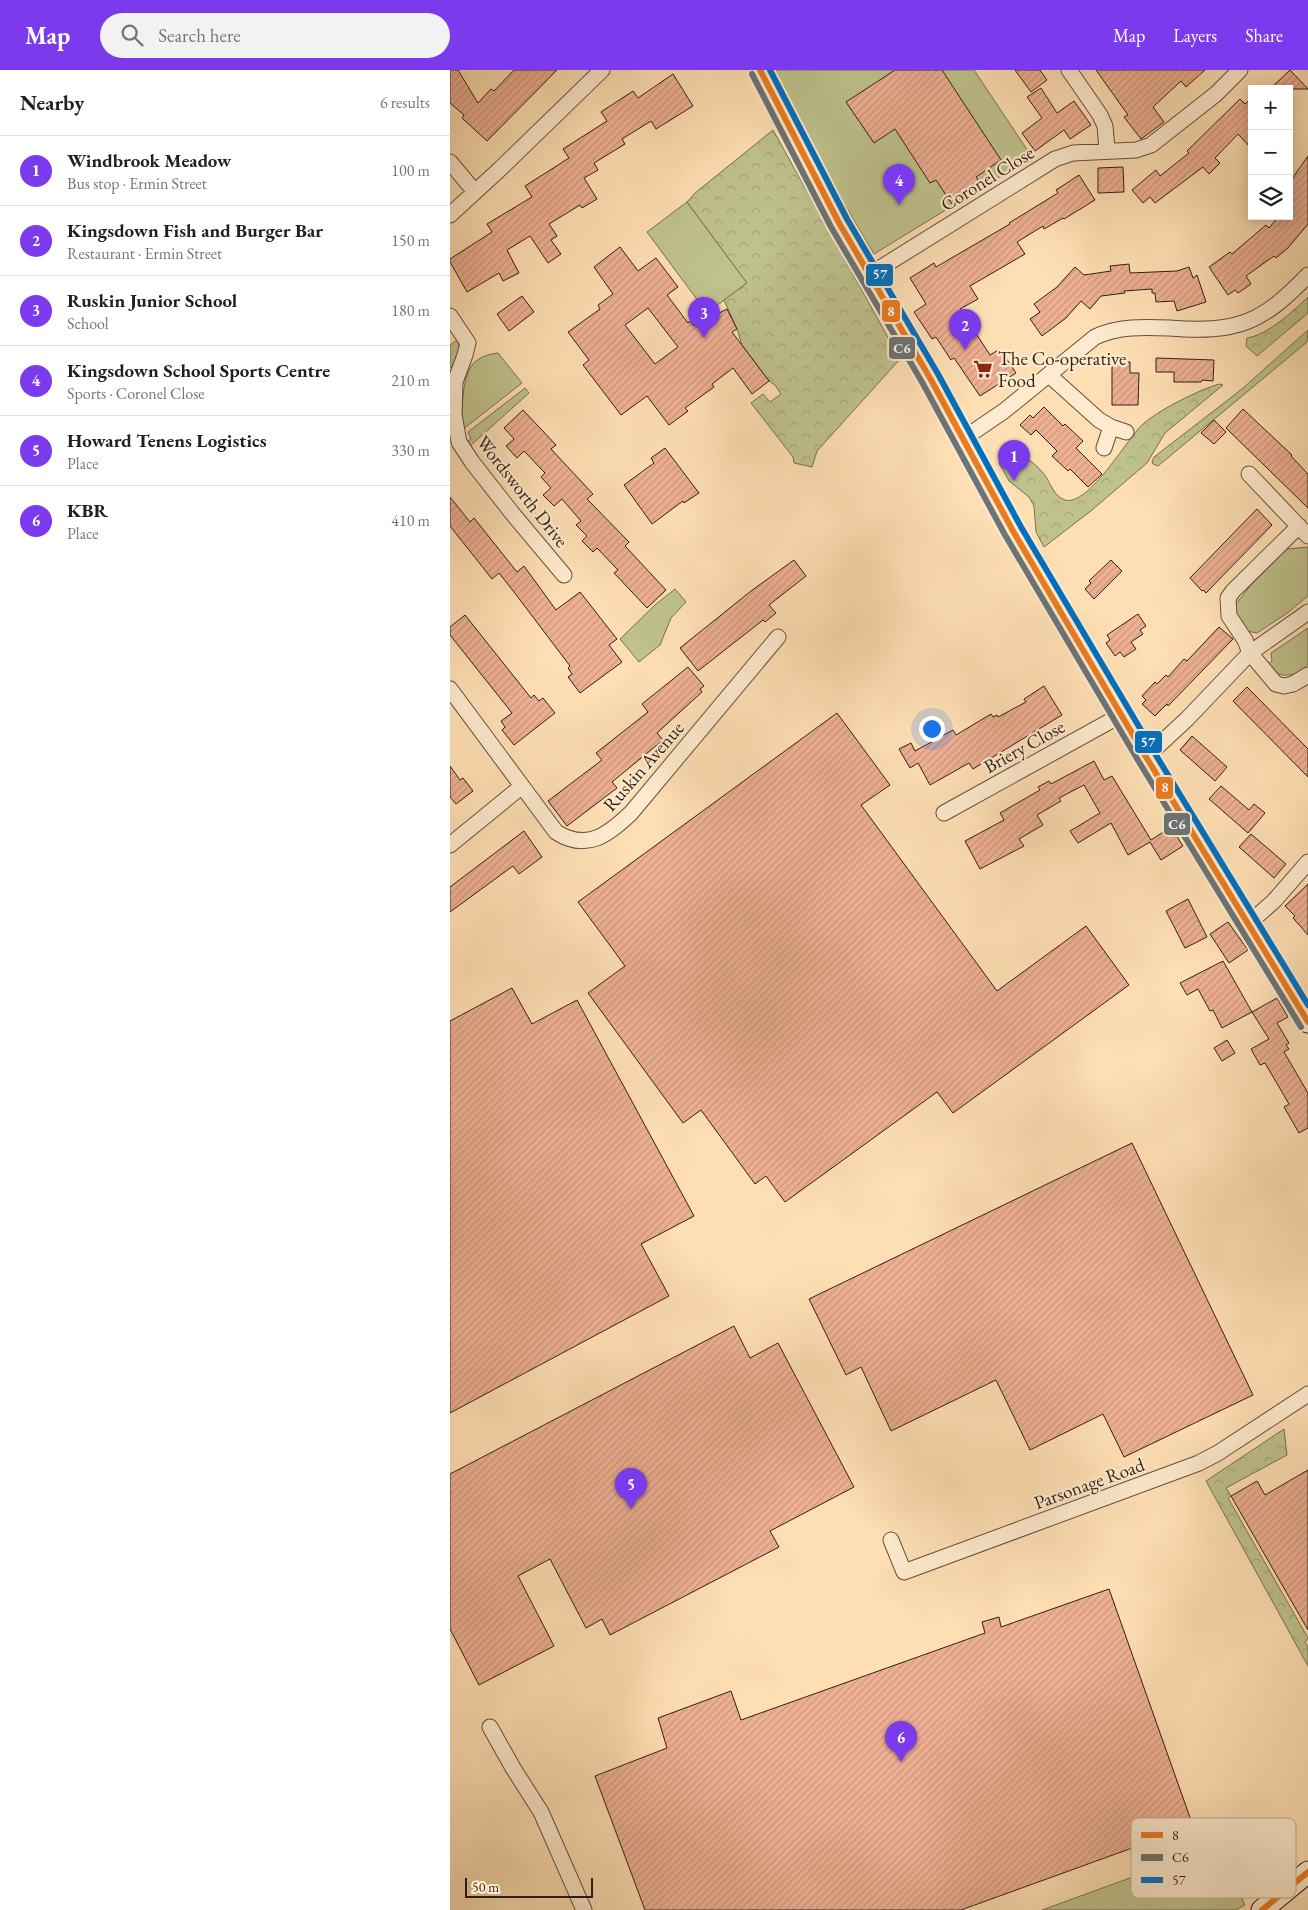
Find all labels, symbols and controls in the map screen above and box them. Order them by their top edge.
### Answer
search box [100,13,450,58]
text: Map [25,20,70,51]
icon: search [118,21,146,49]
text: Search here [158,23,241,48]
text: Map [1113,24,1145,47]
text: Layers [1173,24,1217,47]
text: Share [1245,24,1283,47]
map controls [1248,85,1293,220]
button: + [1248,85,1293,130]
text: Nearby [20,89,84,116]
text: 6 results [380,92,430,113]
button: − [1248,130,1293,175]
street label: Coronel Close [936,140,1039,217]
text: Windbrook Meadow [67,148,231,173]
text: 1 [32,160,40,181]
text: 100 m [391,160,430,181]
pin: 4 [883,164,915,205]
text: Bus stop · Ermin Street [67,173,207,194]
button: layers [1248,175,1293,220]
text: Kingsdown Fish and Burger Bar [67,218,323,243]
text: 2 [32,230,40,251]
text: 150 m [391,230,430,251]
text: Restaurant · Ermin Street [67,243,222,264]
line badge: 57 [865,263,894,287]
text: 57 [873,265,888,283]
text: Ruskin Junior School [67,288,237,313]
pin: 3 [688,297,720,338]
line badge: 8 [881,299,901,323]
text: 3 [32,300,40,321]
text: 180 m [391,300,430,321]
text: 8 [887,302,895,320]
pin: 2 [949,309,981,350]
text: School [67,313,109,334]
line badge: C6 [888,336,916,360]
text: C6 [893,339,911,357]
place label: The Co-operative Food [998,346,1126,393]
text: Kingsdown School Sports Centre [67,358,330,383]
supermarket icon: The Co-operative Food [972,358,994,380]
text: 4 [32,370,40,391]
text: 210 m [391,370,430,391]
text: Sports · Coronel Close [67,383,205,404]
text: Howard Tenens Logistics [67,428,267,453]
street label: Wordsworth Drive [471,430,574,552]
text: 5 [32,440,40,461]
text: 330 m [391,440,430,461]
pin: 1 [998,440,1030,481]
text: Place [67,453,99,474]
text: KBR [67,498,108,523]
text: 6 [32,510,40,531]
text: 410 m [391,510,430,531]
text: Place [67,523,99,544]
street label: Briery Close [979,714,1069,779]
street label: Ruskin Avenue [597,716,689,817]
your location [919,716,945,742]
line badge: 57 [1134,730,1163,754]
text: 57 [1141,733,1156,751]
line badge: 8 [1155,776,1174,800]
text: 8 [1161,778,1169,796]
line badge: C6 [1163,812,1191,836]
text: C6 [1168,815,1186,833]
street label: Parsonage Road [1030,1452,1148,1515]
pin: 5 [615,1468,647,1509]
pin: 6 [885,1721,917,1762]
legend [1131,1818,1296,1898]
text: 8 [1172,1826,1179,1844]
text: C6 [1172,1848,1189,1866]
text: 57 [1172,1871,1186,1889]
scale bar [465,1875,592,1898]
text: 50 m [472,1878,499,1896]

